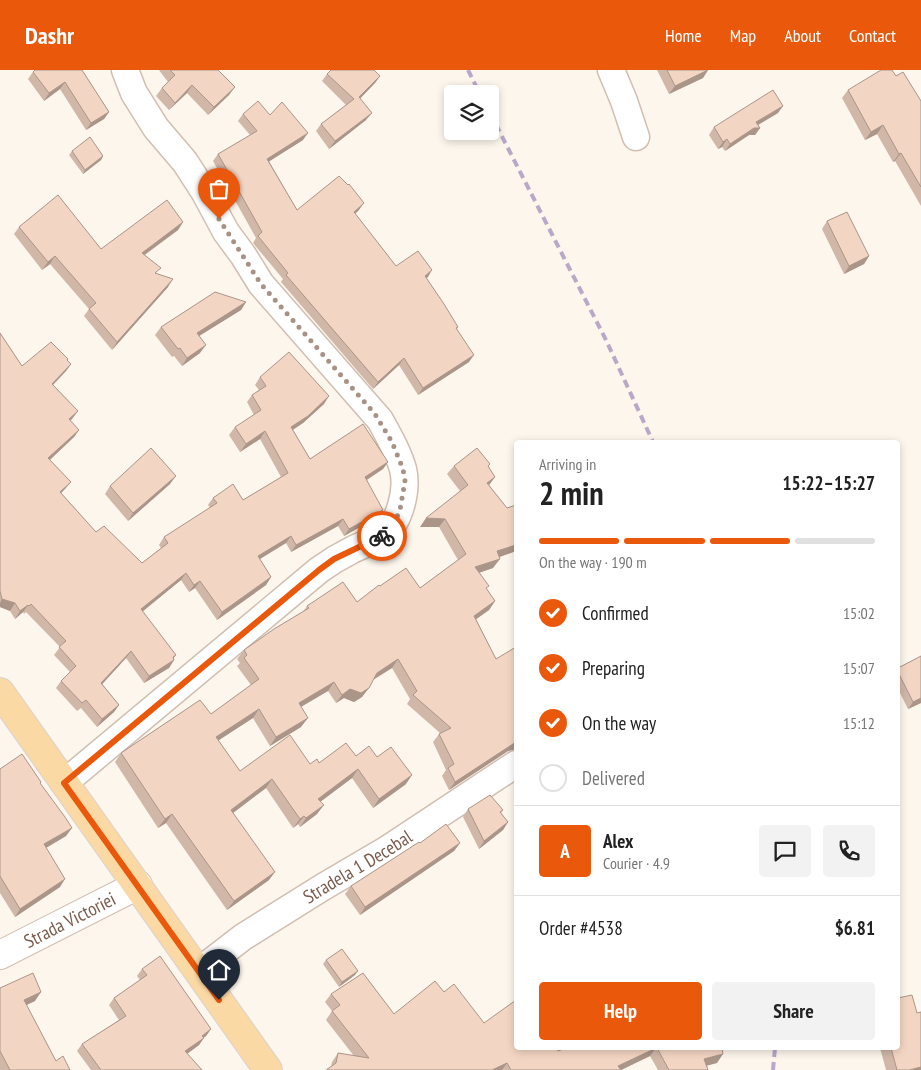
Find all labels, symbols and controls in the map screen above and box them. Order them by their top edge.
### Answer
text: Dashr [25,20,74,51]
text: Home [665,24,702,47]
text: Map [730,24,756,47]
text: About [784,24,821,47]
text: Contact [849,24,896,47]
map controls [444,85,499,140]
button: layers [444,85,499,140]
pin [198,168,240,219]
icon: bag [205,175,233,203]
text: Arriving in [539,454,596,474]
text: 15:22–15:27 [782,471,875,495]
text: 2 min [539,472,604,514]
courier [357,511,407,561]
icon: bike [368,522,396,550]
text: On the way · 190 m [539,552,647,572]
icon: check [539,599,567,627]
text: Confirmed [582,601,649,625]
text: 15:02 [843,603,875,623]
icon: check [539,654,567,682]
text: Preparing [582,656,645,680]
text: 15:07 [843,658,875,678]
icon: check [539,709,567,737]
text: On the way [582,711,656,735]
text: 15:12 [843,713,875,733]
text: Delivered [582,766,645,790]
street label: Stradela 1 Decebal [298,824,417,909]
button: chat [759,825,811,877]
button: phone [823,825,875,877]
text: Alex [603,829,633,853]
text: A [560,839,570,863]
text: Courier · 4.9 [603,853,670,873]
street label: Strada Victoriei [20,886,120,953]
text: Order #4538 [539,916,623,940]
text: $6.81 [835,916,875,940]
pin [198,949,240,1000]
icon: home [205,956,233,984]
button: Help [539,982,702,1040]
button: Share [712,982,875,1040]

